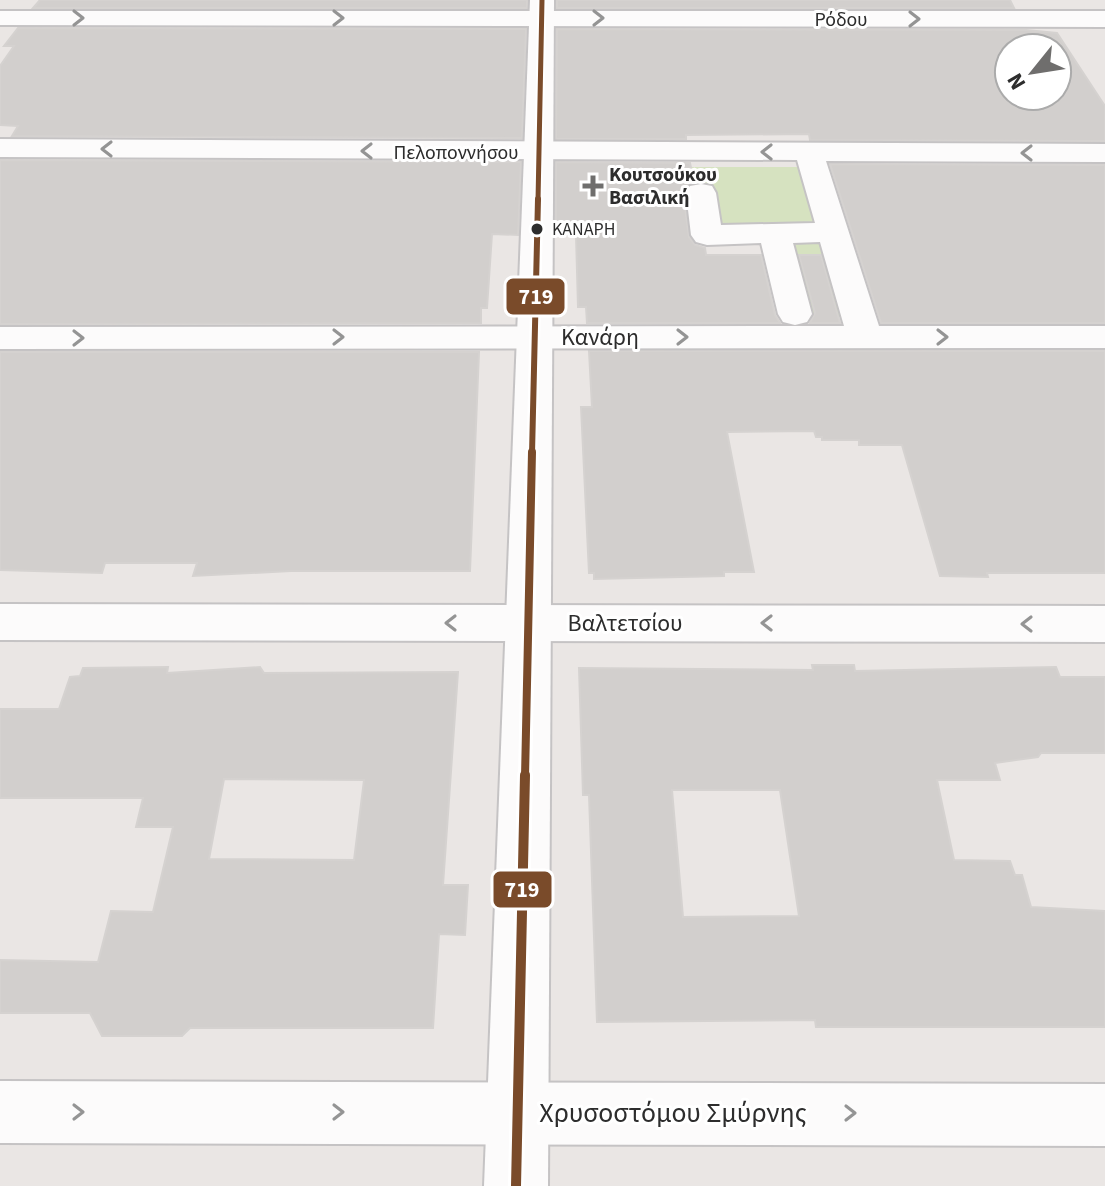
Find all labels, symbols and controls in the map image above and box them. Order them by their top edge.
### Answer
street label: Ρόδου [814,6,868,34]
one-way arrow [72,9,85,27]
one-way arrow [332,9,345,27]
one-way arrow [592,9,605,27]
one-way arrow [908,10,921,28]
north arrow [993,32,1073,112]
text: N [999,67,1034,96]
street label: Πελοποννήσου [393,139,519,167]
one-way arrow [100,140,113,158]
one-way arrow [360,142,373,160]
one-way arrow [760,143,773,161]
one-way arrow [1020,144,1033,162]
place label: Κουτσούκου Βασιλική [609,161,717,212]
marker: Κουτσούκου Βασιλική [584,177,602,195]
place label: ΚΑΝΑΡΗ [552,217,615,242]
marker: ΚΑΝΑΡΗ [529,221,545,237]
line badge: 719 [505,277,566,316]
text: 719 [519,281,553,313]
street label: Κανάρη [561,320,639,355]
one-way arrow [332,328,345,346]
one-way arrow [676,328,689,346]
one-way arrow [936,328,949,346]
one-way arrow [72,329,85,347]
street label: Βαλτετσίου [568,606,682,641]
one-way arrow [444,614,457,632]
one-way arrow [760,614,773,632]
one-way arrow [1020,615,1033,633]
line badge: 719 [492,870,553,909]
text: 719 [505,874,539,906]
street label: Χρυσοστόμου Σμύρνης [539,1093,807,1133]
one-way arrow [72,1103,85,1121]
one-way arrow [332,1103,345,1121]
one-way arrow [844,1104,857,1122]

